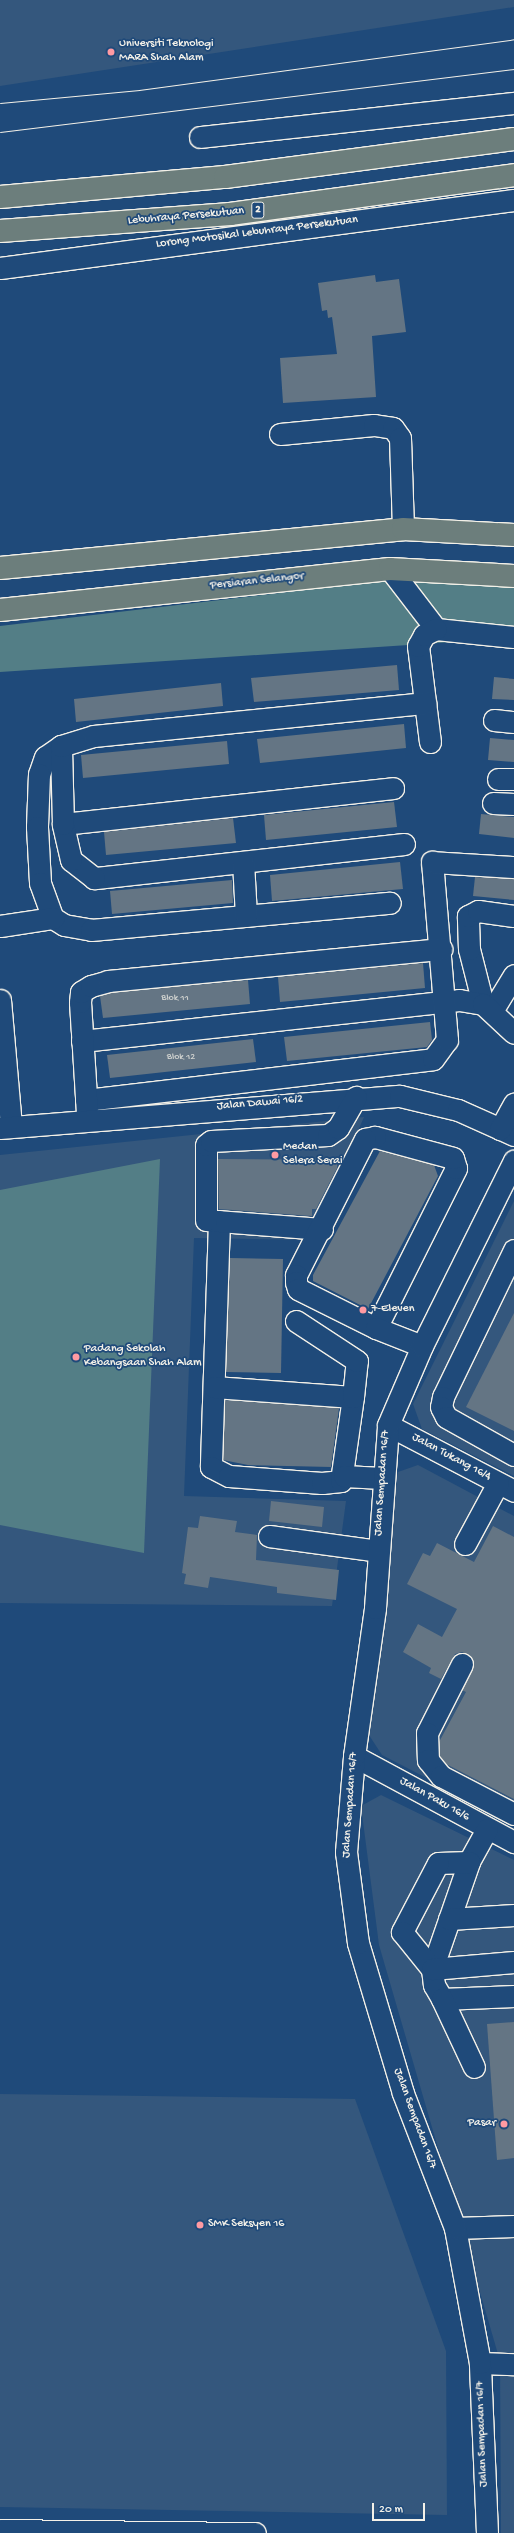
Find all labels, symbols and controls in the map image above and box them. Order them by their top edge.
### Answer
place label: Universiti Teknologi MARA Shah Alam [119,38,214,66]
marker: Universiti Teknologi MARA Shah Alam [106,47,116,57]
road number: 2 [251,201,265,219]
street label: Lebuhraya Persekutuan [127,205,245,229]
street label: Lorong Motosikal Lebuhraya Persekutuan [155,213,359,253]
street label: Persiaran Selangor [209,570,305,594]
house number: Blok 11 [161,993,189,1005]
house number: Blok 12 [167,1052,195,1064]
street label: Jalan Dawai 16/2 [216,1093,304,1115]
place label: Medan Selera Serai [283,1141,343,1169]
marker: Medan Selera Serai [270,1150,280,1160]
place label: 7-Eleven [371,1303,415,1317]
marker: 7-Eleven [358,1305,368,1315]
place label: Padang Sekolah Kebangsaan Shah Alam [84,1343,201,1371]
marker: Padang Sekolah Kebangsaan Shah Alam [71,1352,81,1362]
street label: Jalan Sempadan 16/7 [372,1430,394,1536]
street label: Jalan Tukang 16/4 [409,1431,493,1485]
street label: Jalan Sempadan 16/7 [340,1752,362,1858]
street label: Jalan Paku 16/6 [396,1775,472,1825]
street label: Jalan Sempadan 16/7 [389,2067,439,2171]
place label: Pasar [467,2117,496,2131]
marker: Pasar [499,2119,509,2129]
place label: SMK Seksyen 16 [208,2218,284,2232]
marker: SMK Seksyen 16 [195,2220,205,2230]
street label: Jalan Sempadan 16/7 [474,2381,492,2487]
scale bar [374,2495,427,2521]
text: 20 m [379,2503,403,2517]

